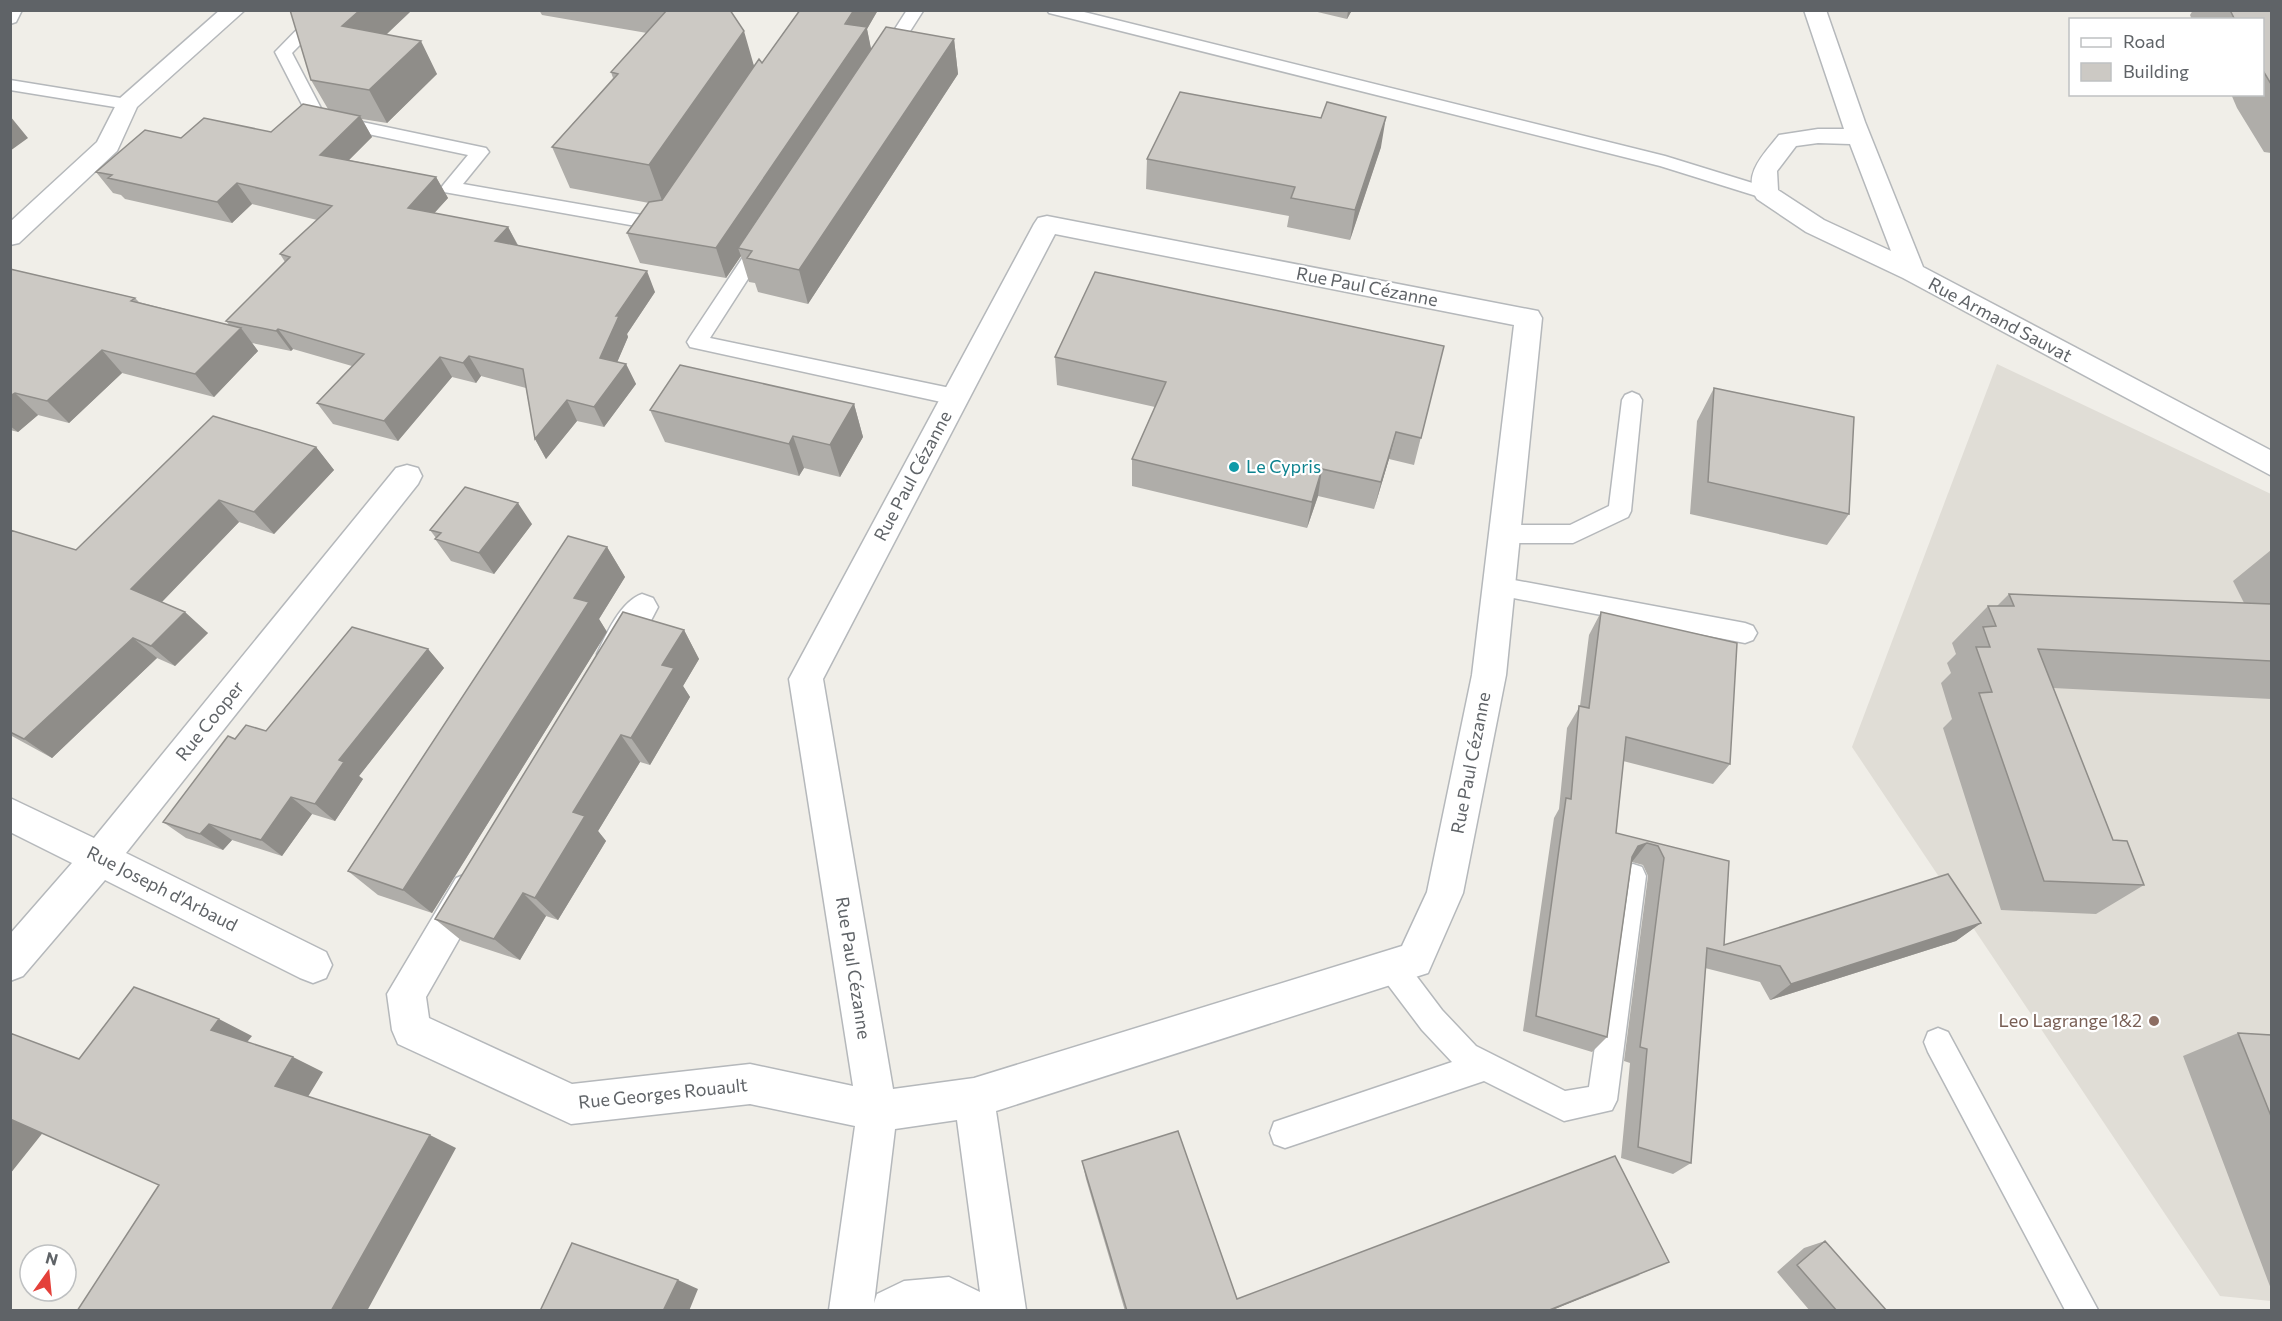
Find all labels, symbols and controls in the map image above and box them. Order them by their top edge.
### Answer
legend [2069,18,2264,96]
text: Road [2123,30,2165,52]
text: Building [2123,60,2189,82]
street label: Rue Paul Cézanne [1294,261,1440,311]
street label: Rue Armand Sauvat [1925,272,2076,366]
street label: Rue Paul Cézanne [869,407,956,544]
place label: Le Cypris [1246,455,1321,477]
marker: Le Cypris [1227,460,1241,474]
street label: Rue Cooper [170,676,248,765]
street label: Rue Paul Cézanne [1445,690,1495,836]
street label: Rue Joseph d'Arbaud [83,841,241,936]
street label: Rue Paul Cézanne [832,895,876,1041]
place label: Leo Lagrange 1&2 [1998,1009,2142,1031]
marker: Leo Lagrange 1&2 [2147,1014,2161,1028]
street label: Rue Georges Rouault [577,1073,749,1113]
north arrow [18,1243,78,1303]
text: N [44,1247,60,1269]

